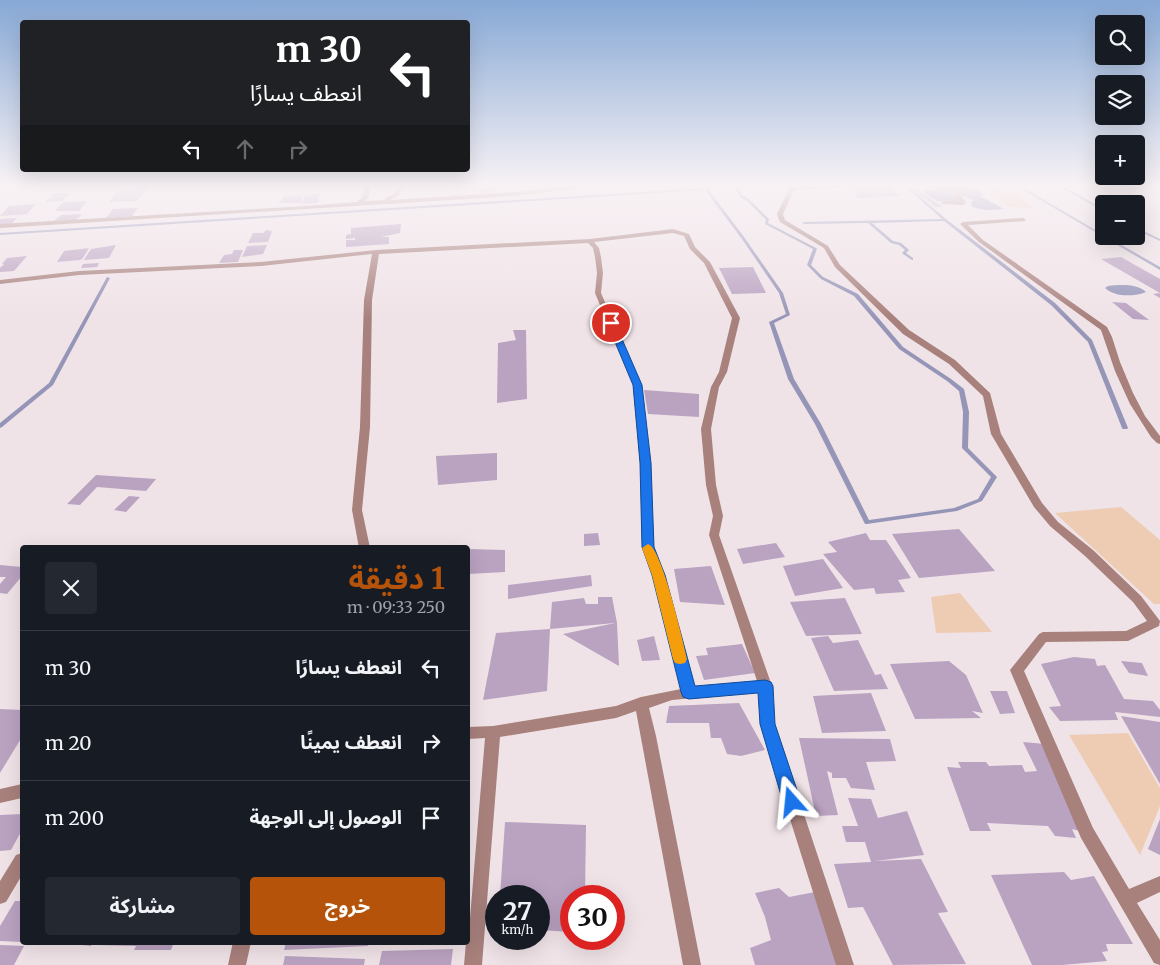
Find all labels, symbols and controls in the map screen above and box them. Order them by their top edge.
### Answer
map controls [1095,15,1145,245]
button: search [1095,15,1145,65]
text: 30 m [276,28,362,72]
icon: left [380,40,445,105]
button: layers [1095,75,1145,125]
text: انعطف يسارًا [250,79,362,107]
icon: left [178,135,206,163]
icon: ahead [231,135,259,163]
icon: right [284,135,312,163]
button: + [1095,135,1145,185]
button: − [1095,195,1145,245]
pin [590,302,632,344]
icon: arrive [597,309,625,337]
text: 1 دقيقة [349,559,445,597]
button: close [45,562,97,614]
text: 250 m · 09:33 [347,597,445,617]
icon: left [417,654,445,682]
text: انعطف يسارًا [295,655,402,679]
text: 30 m [45,656,91,680]
icon: right [417,729,445,757]
text: انعطف يمينًا [300,730,402,754]
text: 20 m [45,731,92,755]
position arrow [765,775,817,827]
icon: arrive [417,804,445,832]
text: الوصول إلى الوجهة [250,805,402,829]
text: 200 m [45,806,104,830]
button: مشاركة [45,877,240,935]
button: خروج [250,877,445,935]
speed limit sign: 30 [560,885,625,950]
text: 27 [503,895,532,927]
text: km/h [502,922,533,937]

